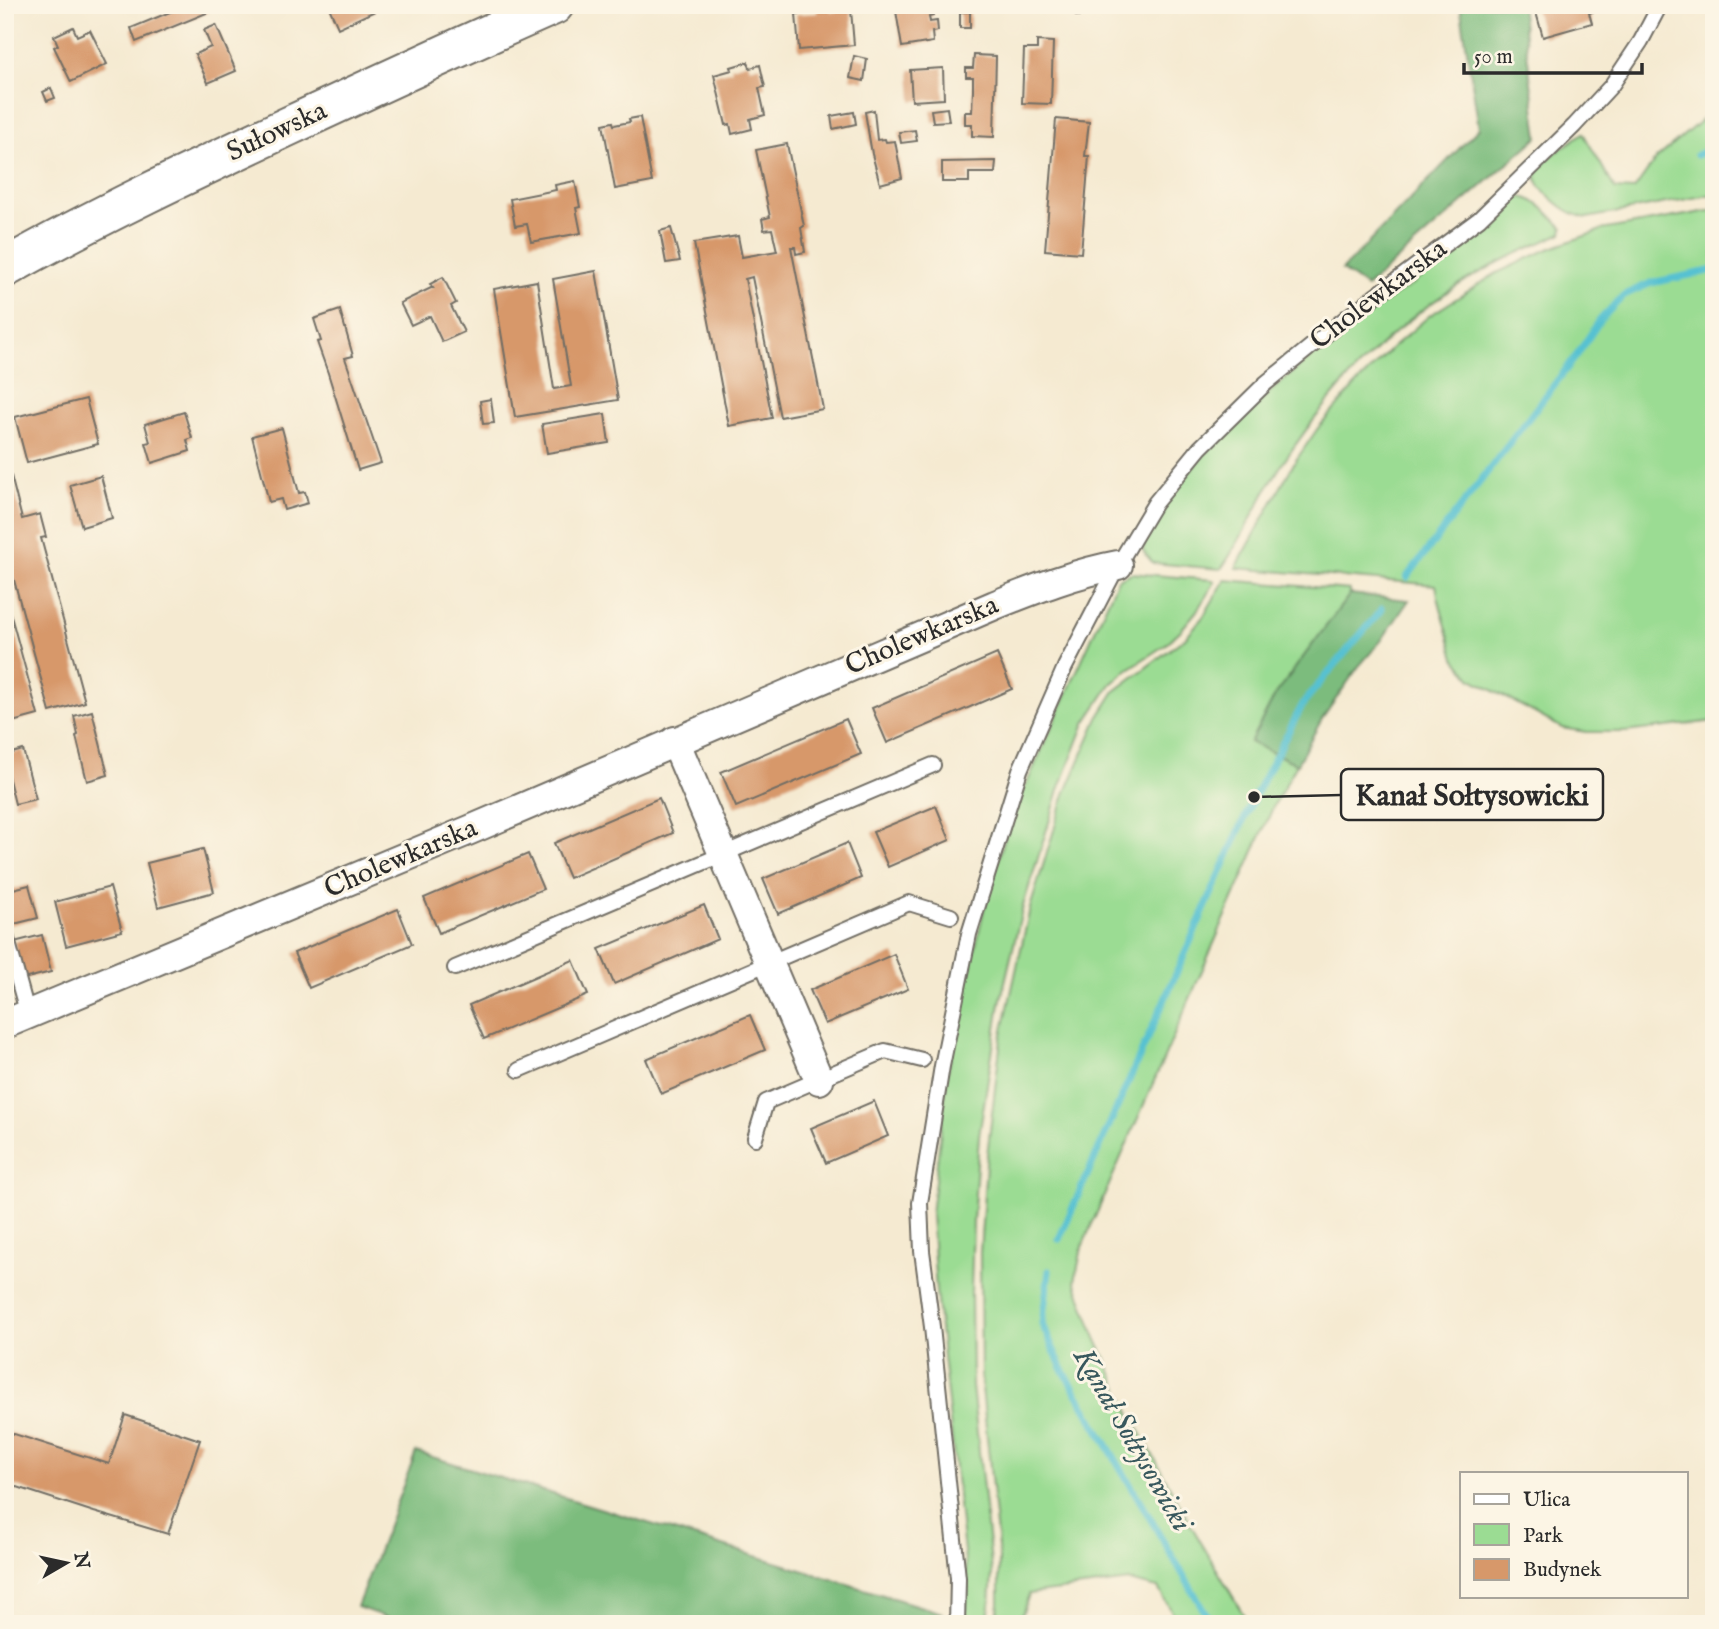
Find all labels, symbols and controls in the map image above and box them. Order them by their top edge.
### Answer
scale bar [1464,32,1642,76]
text: 50 m [1474,44,1513,71]
street label: Sułowska [221,93,333,170]
street label: Cholewkarska [1304,232,1455,358]
street label: Cholewkarska [840,588,1005,684]
callout: Kanał Sołtysowicki [1341,769,1603,820]
text: Kanał Sołtysowicki [1355,778,1589,816]
street label: Cholewkarska [319,811,484,907]
water label: Kanał Sołtysowicki [1064,1340,1201,1541]
legend [1460,1472,1688,1598]
text: Ulica [1523,1487,1571,1514]
text: Park [1523,1523,1564,1550]
north arrow [32,1528,102,1598]
text: N [68,1550,94,1571]
text: Budynek [1523,1557,1602,1584]

